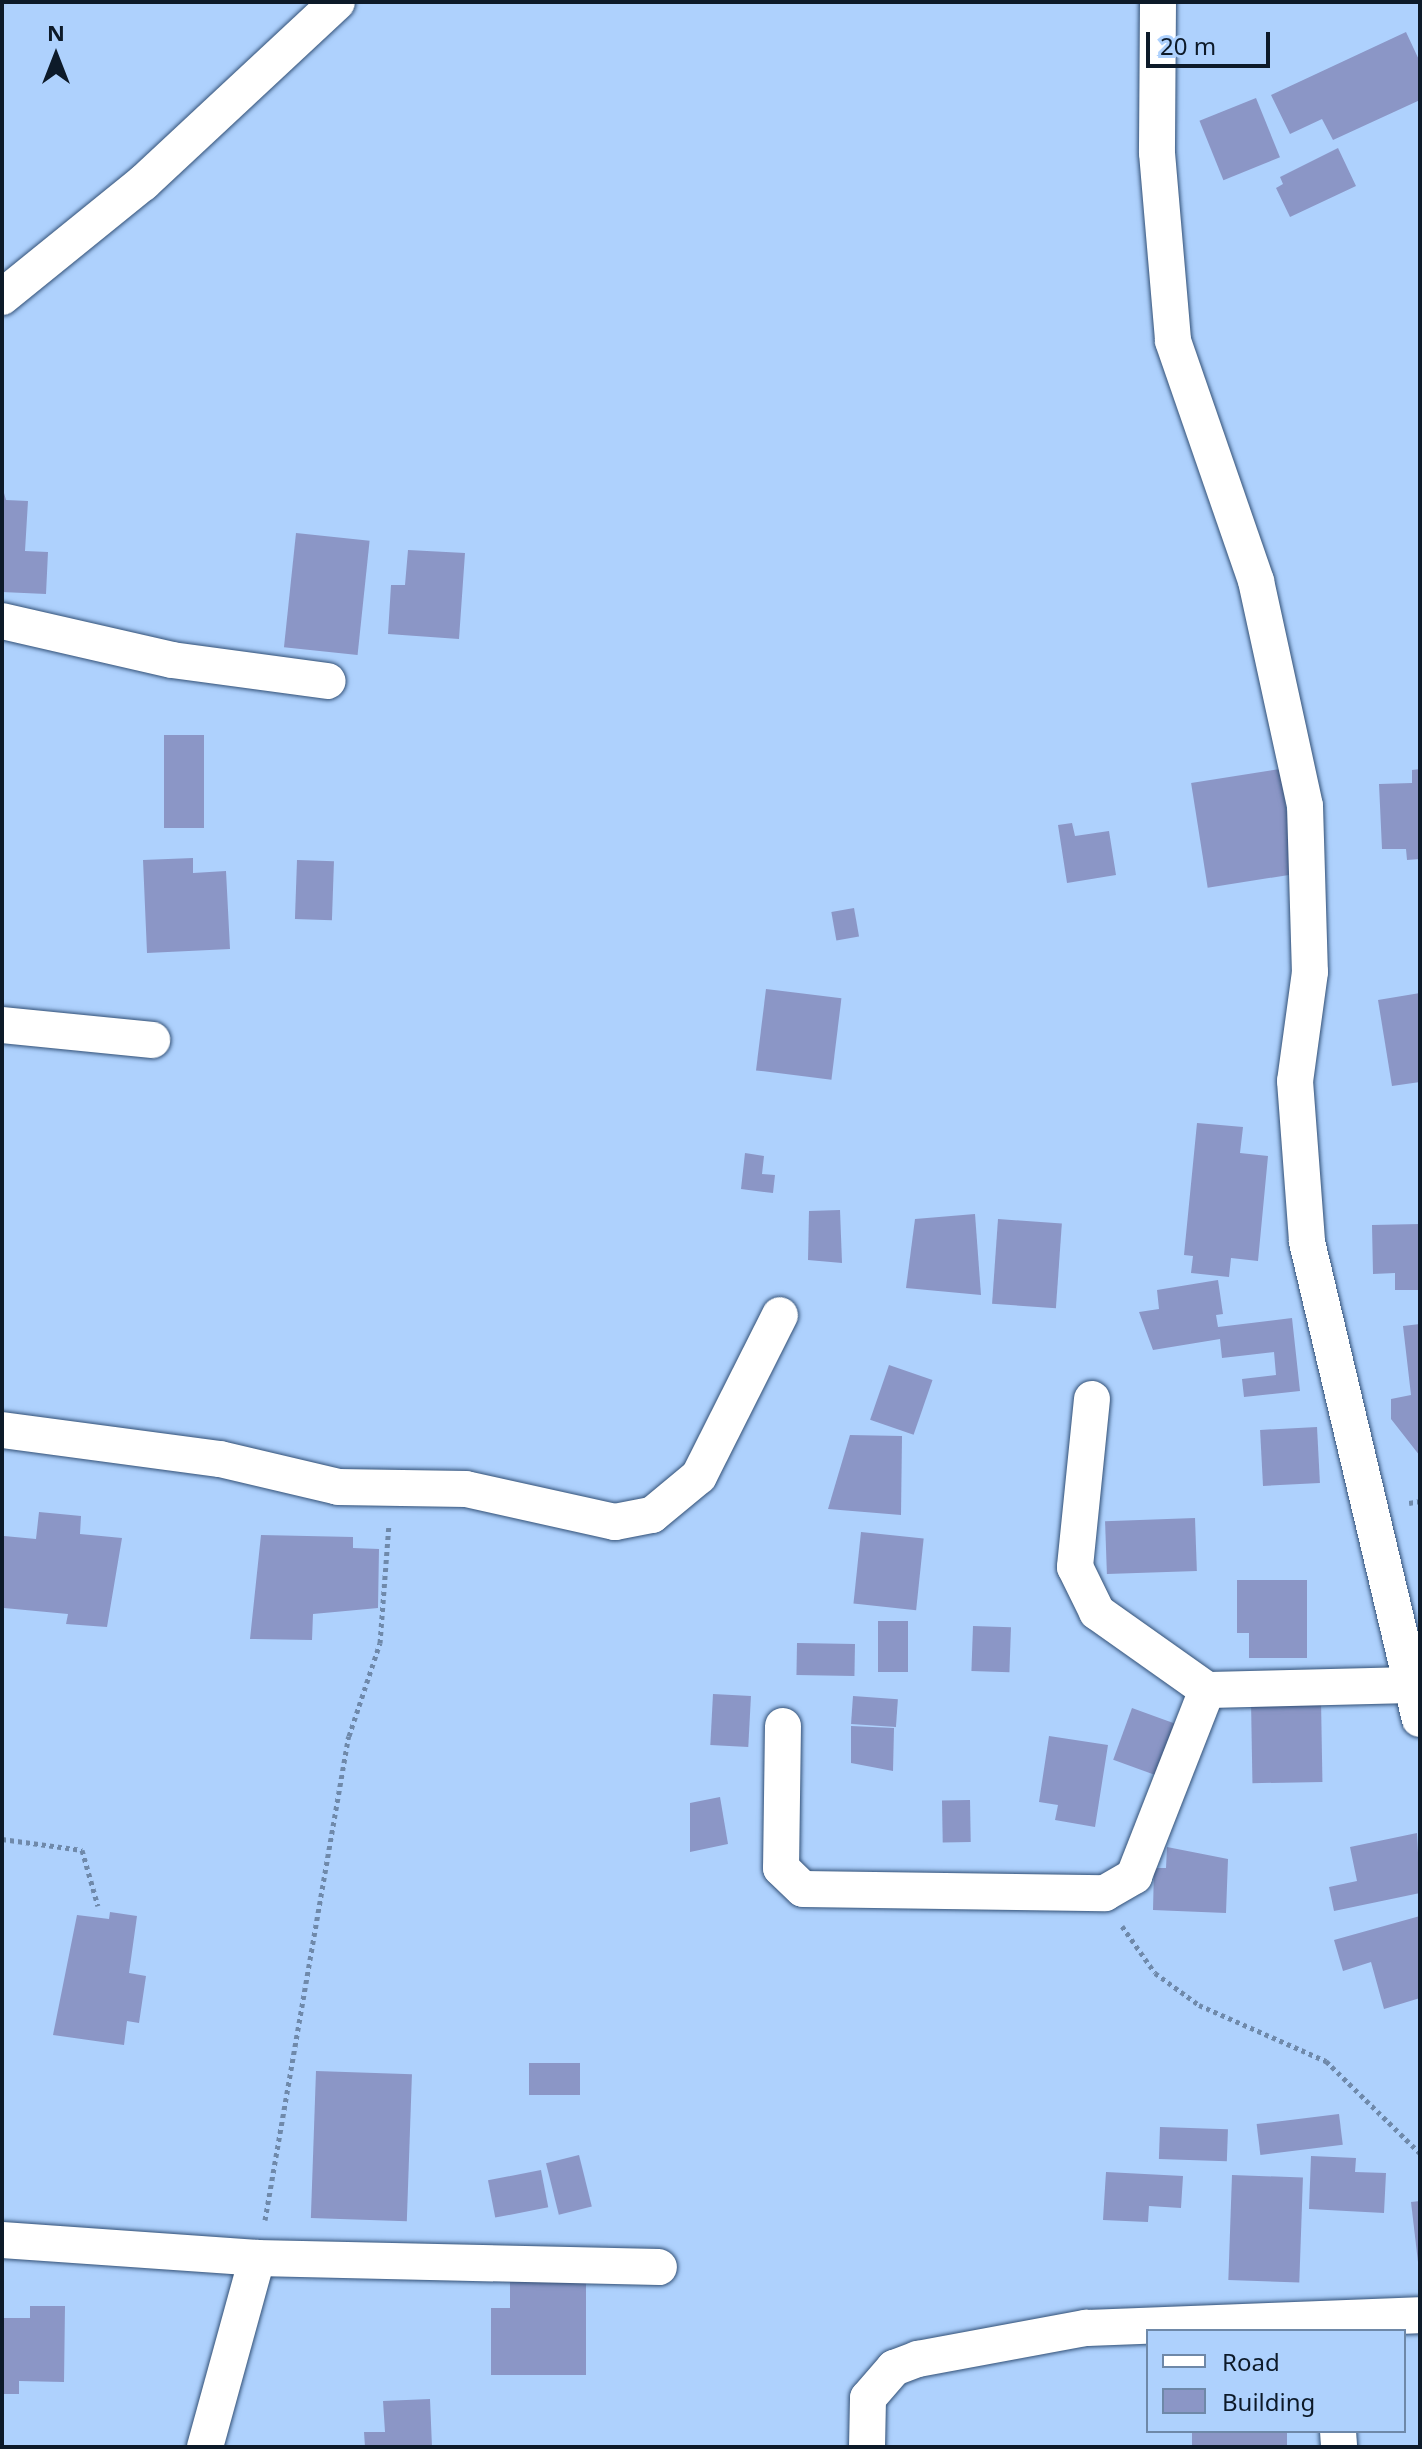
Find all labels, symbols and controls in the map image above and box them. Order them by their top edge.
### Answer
north arrow [16,16,96,96]
scale bar [1150,16,1274,66]
text: N [47,17,65,47]
text: 20 m [1160,29,1216,62]
legend [1146,2329,1406,2433]
text: Road [1222,2345,1280,2378]
text: Building [1222,2385,1315,2418]

